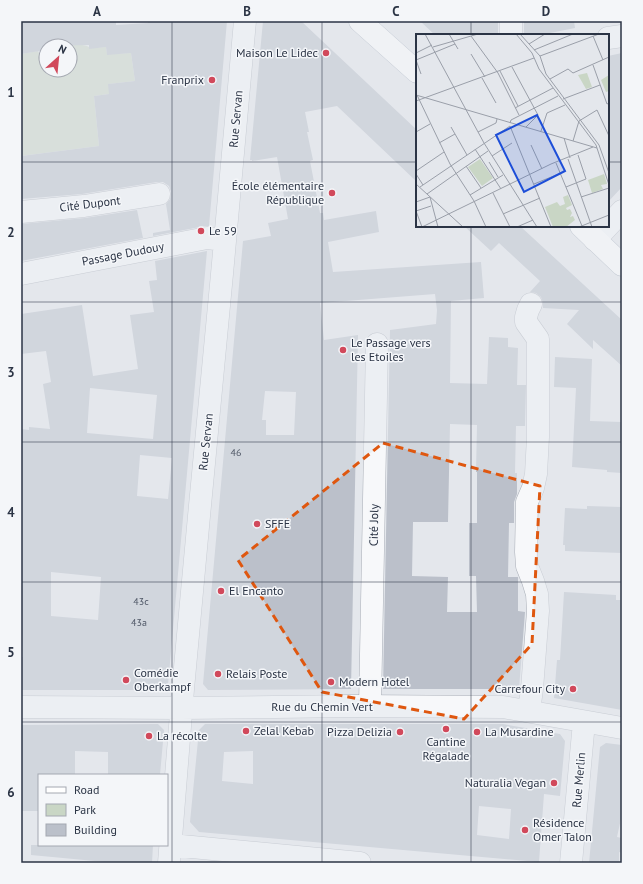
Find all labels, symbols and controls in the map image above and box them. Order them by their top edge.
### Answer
text: A [93,3,101,20]
text: B [243,3,251,20]
text: C [392,3,400,20]
text: D [542,3,550,20]
inset map [416,34,609,227]
north arrow [38,38,78,78]
text: N [56,41,69,57]
place label: Maison Le Lidec [236,45,319,60]
marker: Maison Le Lidec [321,48,331,58]
place label: Franprix [161,72,204,87]
marker: Franprix [207,75,217,85]
text: 1 [7,84,15,101]
street label: Rue Servan [226,90,245,148]
place label: École élémentaire République [232,178,324,207]
marker: École élémentaire République [327,188,337,198]
street label: Cité Dupont [59,192,121,215]
place label: Le 59 [209,223,237,238]
text: 2 [7,224,15,241]
marker: Le 59 [196,226,206,236]
street label: Passage Dudouy [81,238,166,269]
place label: Le Passage vers les Etoiles [351,335,431,364]
marker: Le Passage vers les Etoiles [338,345,348,355]
text: 3 [7,364,15,381]
street label: Rue Servan [195,413,216,471]
house number: 46 [231,446,241,459]
street label: Cité Joly [366,503,381,546]
text: 4 [7,504,15,521]
place label: SFFE [265,516,290,531]
marker: SFFE [252,519,262,529]
place label: El Encanto [229,583,283,598]
marker: El Encanto [216,586,226,596]
house number: 43c [133,595,149,608]
house number: 43a [131,616,147,629]
text: 5 [7,644,15,661]
place label: Comédie Oberkampf [134,665,192,694]
place label: Relais Poste [226,666,287,681]
marker: Relais Poste [213,669,223,679]
place label: Modern Hotel [339,674,410,689]
marker: Comédie Oberkampf [121,675,131,685]
marker: Modern Hotel [326,677,336,687]
place label: Carrefour City [495,681,565,696]
marker: Carrefour City [568,684,578,694]
street label: Rue du Chemin Vert [271,699,373,714]
place label: Zelal Kebab [254,723,314,738]
place label: Pizza Delizia [327,724,392,739]
marker: Cantine Régalade [441,724,451,734]
place label: La Musardine [485,724,554,739]
marker: Zelal Kebab [241,726,251,736]
marker: Pizza Delizia [395,727,405,737]
marker: La Musardine [472,727,482,737]
place label: La récolte [157,728,207,743]
marker: La récolte [144,731,154,741]
place label: Cantine Régalade [423,734,469,763]
street label: Rue Merlin [569,752,588,808]
legend [38,774,168,846]
place label: Naturalia Vegan [465,775,546,790]
marker: Naturalia Vegan [549,778,559,788]
text: Road [74,782,99,797]
text: 6 [7,784,15,801]
text: Park [74,802,96,817]
place label: Résidence Omer Talon [533,815,592,844]
text: Building [74,822,117,837]
marker: Résidence Omer Talon [520,825,530,835]

